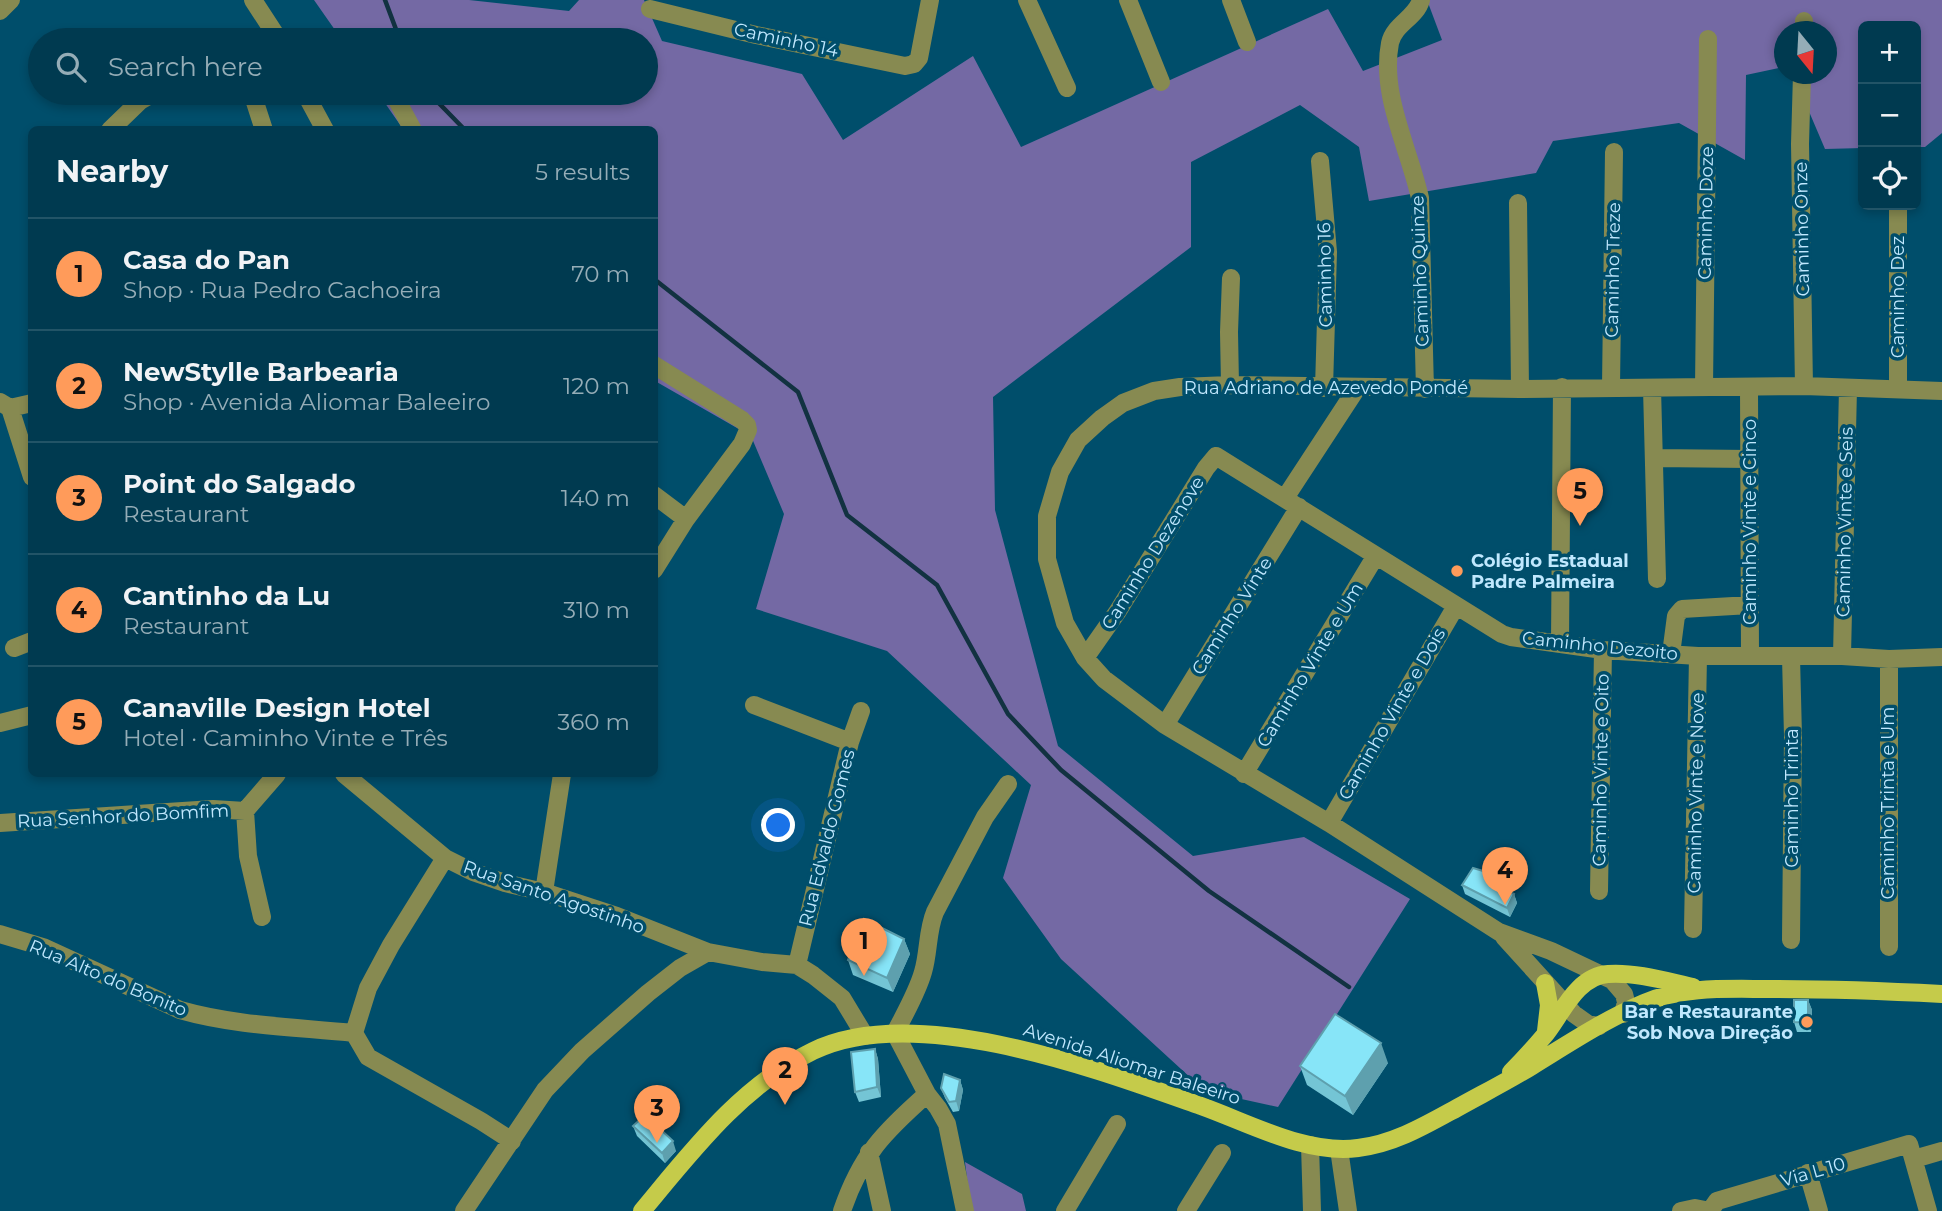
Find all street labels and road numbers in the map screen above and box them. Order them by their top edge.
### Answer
street label: Caminho 14 [732,18,840,62]
street label: Caminho Doze [1694,146,1718,280]
street label: Caminho Onze [1790,161,1814,297]
street label: Caminho Quinze [1406,195,1434,347]
street label: Caminho Treze [1601,202,1625,338]
street label: Caminho 16 [1313,222,1337,328]
street label: Caminho Dez [1887,236,1909,358]
street label: Rua Adriano de Azevedo Pondé [1184,377,1468,399]
street label: Caminho Vinte e Cinco [1739,419,1761,625]
street label: Caminho Vinte e Seis [1832,426,1858,617]
street label: Caminho Dezenove [1097,472,1209,634]
street label: Caminho Vinte [1187,553,1277,679]
street label: Caminho Vinte e Um [1252,579,1368,751]
street label: Caminho Vinte e Dois [1334,624,1450,804]
street label: Caminho Dezoito [1521,627,1679,665]
street label: Caminho Vinte e Oito [1588,673,1614,867]
street label: Caminho Vinte e Nove [1683,692,1709,894]
street label: Caminho Trinta e Um [1877,707,1899,899]
street label: Caminho Trinta [1781,728,1803,868]
street label: Rua Edvaldo Gomes [794,747,860,929]
street label: Rua Senhor do Bomfim [16,799,230,833]
street label: Rua Santo Agostinho [460,856,648,938]
street label: Rua Alto do Bonito [26,935,190,1021]
street label: Avenida Aliomar Baleeiro [1021,1019,1243,1109]
street label: Via L 10 [1778,1152,1848,1192]

